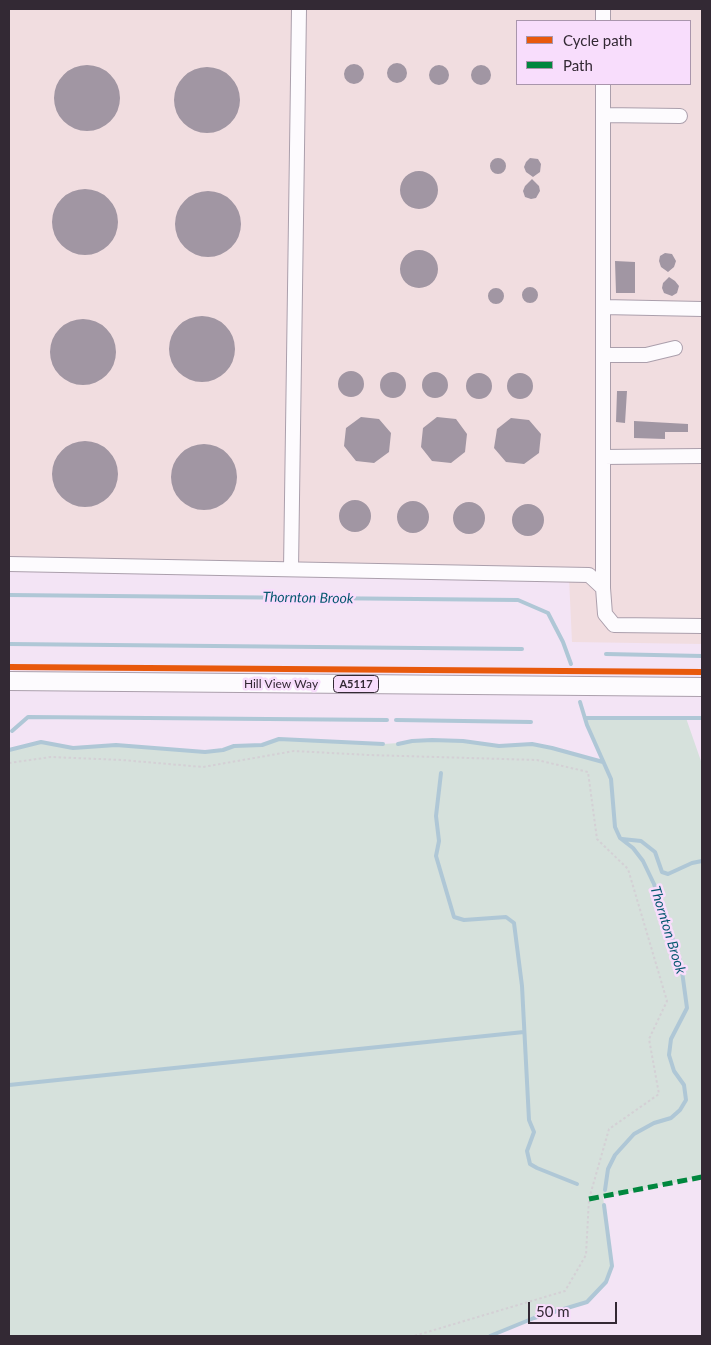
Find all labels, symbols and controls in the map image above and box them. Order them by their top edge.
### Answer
legend [516,20,691,85]
text: Cycle path [563,31,632,49]
text: Path [563,56,593,74]
water label: Thornton Brook [262,589,354,607]
road number: A5117 [334,676,378,692]
street label: Hill View Way [244,677,318,691]
water label: Thornton Brook [647,884,689,976]
scale bar [531,1292,620,1324]
text: 50 m [536,1302,570,1320]

